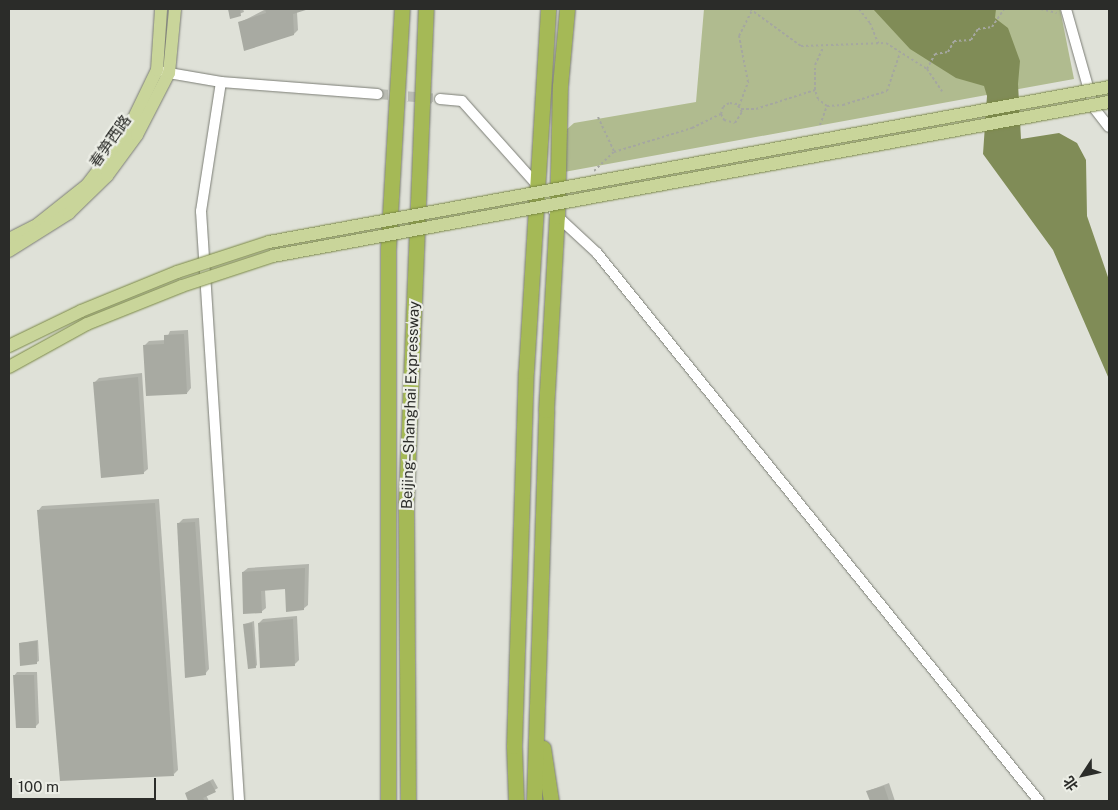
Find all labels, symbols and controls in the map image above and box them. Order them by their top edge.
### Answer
street label: 春笋西路 [85,111,135,171]
street label: Beijing–Shanghai Expressway [397,301,423,509]
north arrow [1058,750,1108,800]
scale bar [12,768,159,800]
text: 北 [1060,773,1081,794]
text: 100 m [18,778,59,795]

